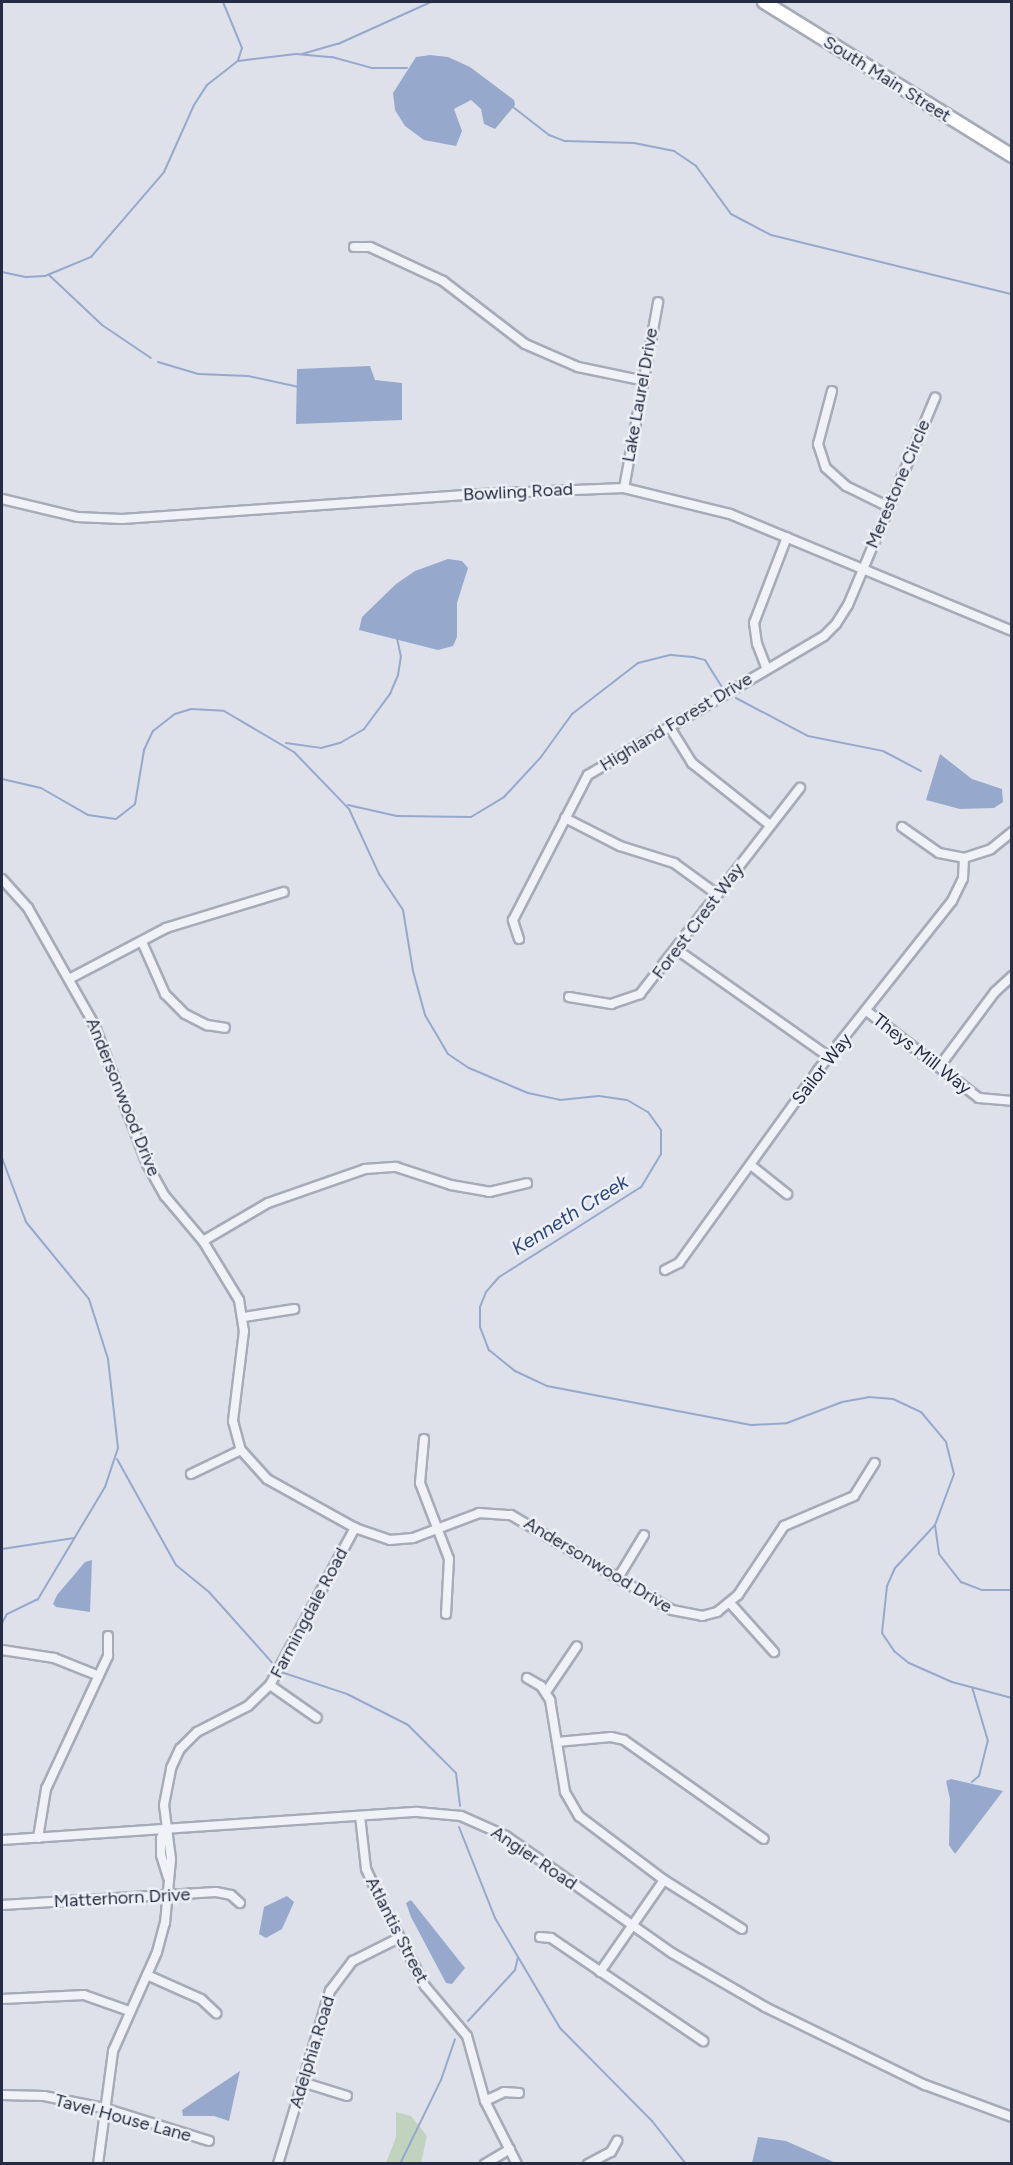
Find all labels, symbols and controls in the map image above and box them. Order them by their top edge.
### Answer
street label: South Main Street [819,31,955,127]
street label: Lake Laurel Drive [618,326,662,464]
street label: Merestone Circle [861,416,935,552]
street label: Bowling Road [463,478,573,506]
street label: Highland Forest Drive [596,668,756,776]
street label: Forest Crest Way [647,859,749,983]
street label: Theys Mill Way [869,1009,975,1099]
street label: Andersonwood Drive [81,1015,165,1179]
street label: Sailor Way [788,1029,856,1109]
water label: Kenneth Creek [507,1170,633,1260]
street label: Andersonwood Drive [520,1512,676,1618]
street label: Farmingdale Road [266,1544,352,1682]
street label: Angier Road [487,1821,581,1895]
street label: Atlantis Street [361,1873,433,1987]
street label: Matterhorn Drive [53,1884,191,1912]
street label: Adelphia Road [285,1993,339,2111]
street label: Tavel House Lane [52,2089,194,2147]

